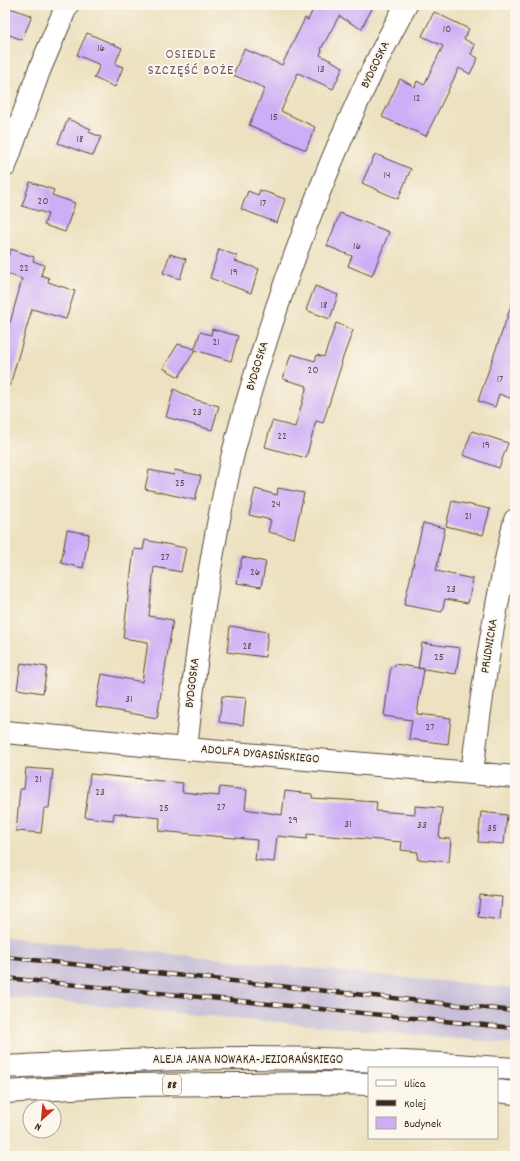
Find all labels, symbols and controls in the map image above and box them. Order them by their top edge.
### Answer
house number: 10 [443,22,451,38]
street label: BYDGOSKA [356,38,396,92]
house number: 16 [97,41,105,57]
district label: OSIEDLE SZCZĘŚĆ BOŻE [148,45,234,81]
house number: 13 [317,62,325,78]
house number: 12 [413,91,421,107]
house number: 15 [270,110,278,126]
house number: 18 [77,132,83,148]
house number: 14 [384,168,390,184]
house number: 20 [38,194,48,210]
house number: 17 [260,196,266,212]
house number: 16 [353,239,361,255]
house number: 22 [19,261,29,277]
house number: 19 [230,265,238,281]
house number: 18 [321,298,327,314]
house number: 21 [212,335,220,351]
street label: BYDGOSKA [242,339,274,393]
house number: 20 [308,363,318,379]
house number: 17 [497,372,503,388]
house number: 23 [192,405,202,421]
house number: 22 [277,429,287,445]
house number: 19 [482,438,490,454]
house number: 25 [175,476,185,492]
house number: 24 [271,497,281,513]
house number: 21 [464,509,472,525]
house number: 27 [160,550,170,566]
house number: 26 [250,565,260,581]
house number: 23 [446,582,456,598]
street label: PRUDNICKA [476,617,504,675]
house number: 28 [242,639,252,655]
house number: 25 [434,650,444,666]
street label: BYDGOSKA [180,657,206,709]
house number: 31 [125,692,133,708]
house number: 27 [425,720,435,736]
street label: ADOLFA DYGASIŃSKIEGO [200,740,320,770]
house number: 21 [34,772,42,788]
house number: 23 [95,785,105,801]
house number: 27 [216,800,226,816]
house number: 25 [159,801,169,817]
house number: 29 [288,813,298,829]
house number: 31 [344,817,352,833]
house number: 33 [417,818,427,834]
house number: 35 [487,821,497,837]
street label: ALEJA JANA NOWAKA-JEZIORAŃSKIEGO [153,1051,343,1070]
legend [368,1067,498,1139]
road number: 88 [163,1075,181,1095]
text: Ulica [404,1076,426,1093]
text: Kolej [404,1096,426,1113]
north arrow [22,1099,62,1139]
text: Budynek [404,1116,441,1133]
text: N [32,1118,44,1134]

